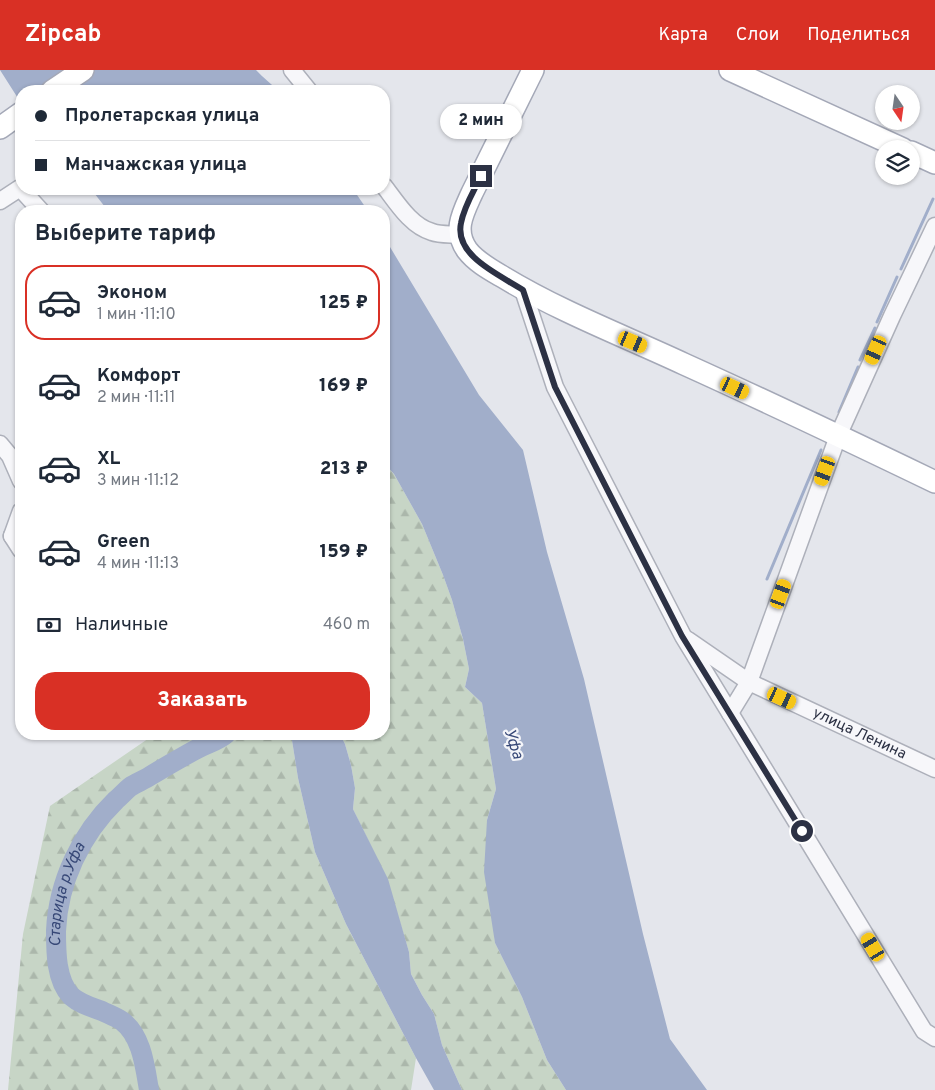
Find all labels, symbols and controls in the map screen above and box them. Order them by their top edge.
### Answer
text: Zipcab [25,20,101,50]
text: Карта [658,24,708,47]
text: Слои [736,24,779,47]
text: Поделиться [807,24,910,47]
north arrow [875,85,920,130]
map controls [875,85,920,185]
text: Пролетарская улица [65,104,259,128]
callout: 2 мин [440,104,522,138]
text: 2 мин [458,111,504,131]
button: layers [875,140,920,185]
text: Манчажская улица [65,153,247,177]
route end [470,165,492,187]
text: Выберите тариф [35,221,216,248]
icon: car [37,280,82,325]
text: Эконом [97,281,167,305]
text: 125 ₽ [320,291,368,315]
text: 1 мин · 11:10 [97,305,176,325]
car [616,329,649,355]
car [863,333,888,367]
icon: car [37,363,82,408]
text: Комфорт [97,364,180,388]
text: 169 ₽ [319,374,368,398]
car [718,375,751,401]
text: 2 мин · 11:11 [97,388,175,408]
icon: car [37,446,82,491]
text: XL [97,447,120,471]
car [812,454,837,488]
text: 213 ₽ [320,457,368,481]
text: 3 мин · 11:12 [97,471,179,491]
icon: car [37,529,82,574]
text: Green [97,530,150,554]
text: 159 ₽ [319,540,368,564]
text: 4 мин · 11:13 [97,554,179,574]
car [768,577,793,611]
icon: cash [35,611,63,639]
text: Наличные [75,613,168,637]
text: 460 m [323,615,370,635]
button: Заказать [35,672,370,730]
car [765,685,798,711]
street label: улица Ленина [810,704,909,764]
water label: Уфа [499,726,527,762]
route start [791,820,813,842]
water label: Старица р.Уфа [46,838,91,947]
car [858,930,887,964]

